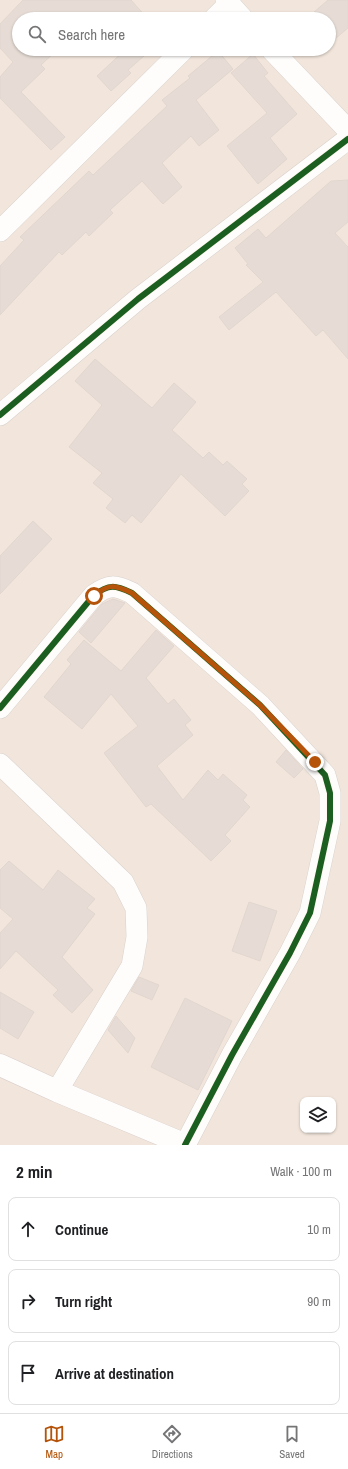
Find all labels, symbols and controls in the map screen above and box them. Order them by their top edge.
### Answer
search box [12,12,336,56]
icon: search [26,23,48,45]
text: Search here [58,24,125,45]
route start [85,587,103,605]
route end [306,753,324,771]
map controls [300,1097,336,1133]
button: layers [300,1097,336,1133]
text: 2 min [16,1160,52,1183]
text: Walk · 100 m [270,1163,332,1180]
icon: ahead [17,1218,39,1240]
text: Continue [55,1219,108,1240]
text: 10 m [307,1221,331,1238]
icon: right [17,1290,39,1312]
text: Turn right [55,1291,112,1312]
text: 90 m [307,1293,331,1310]
icon: arrive [17,1362,39,1384]
text: Arrive at destination [55,1363,174,1384]
tab: Map [43,1423,65,1461]
tab: Directions [152,1423,193,1461]
tab: Saved [279,1423,305,1461]

